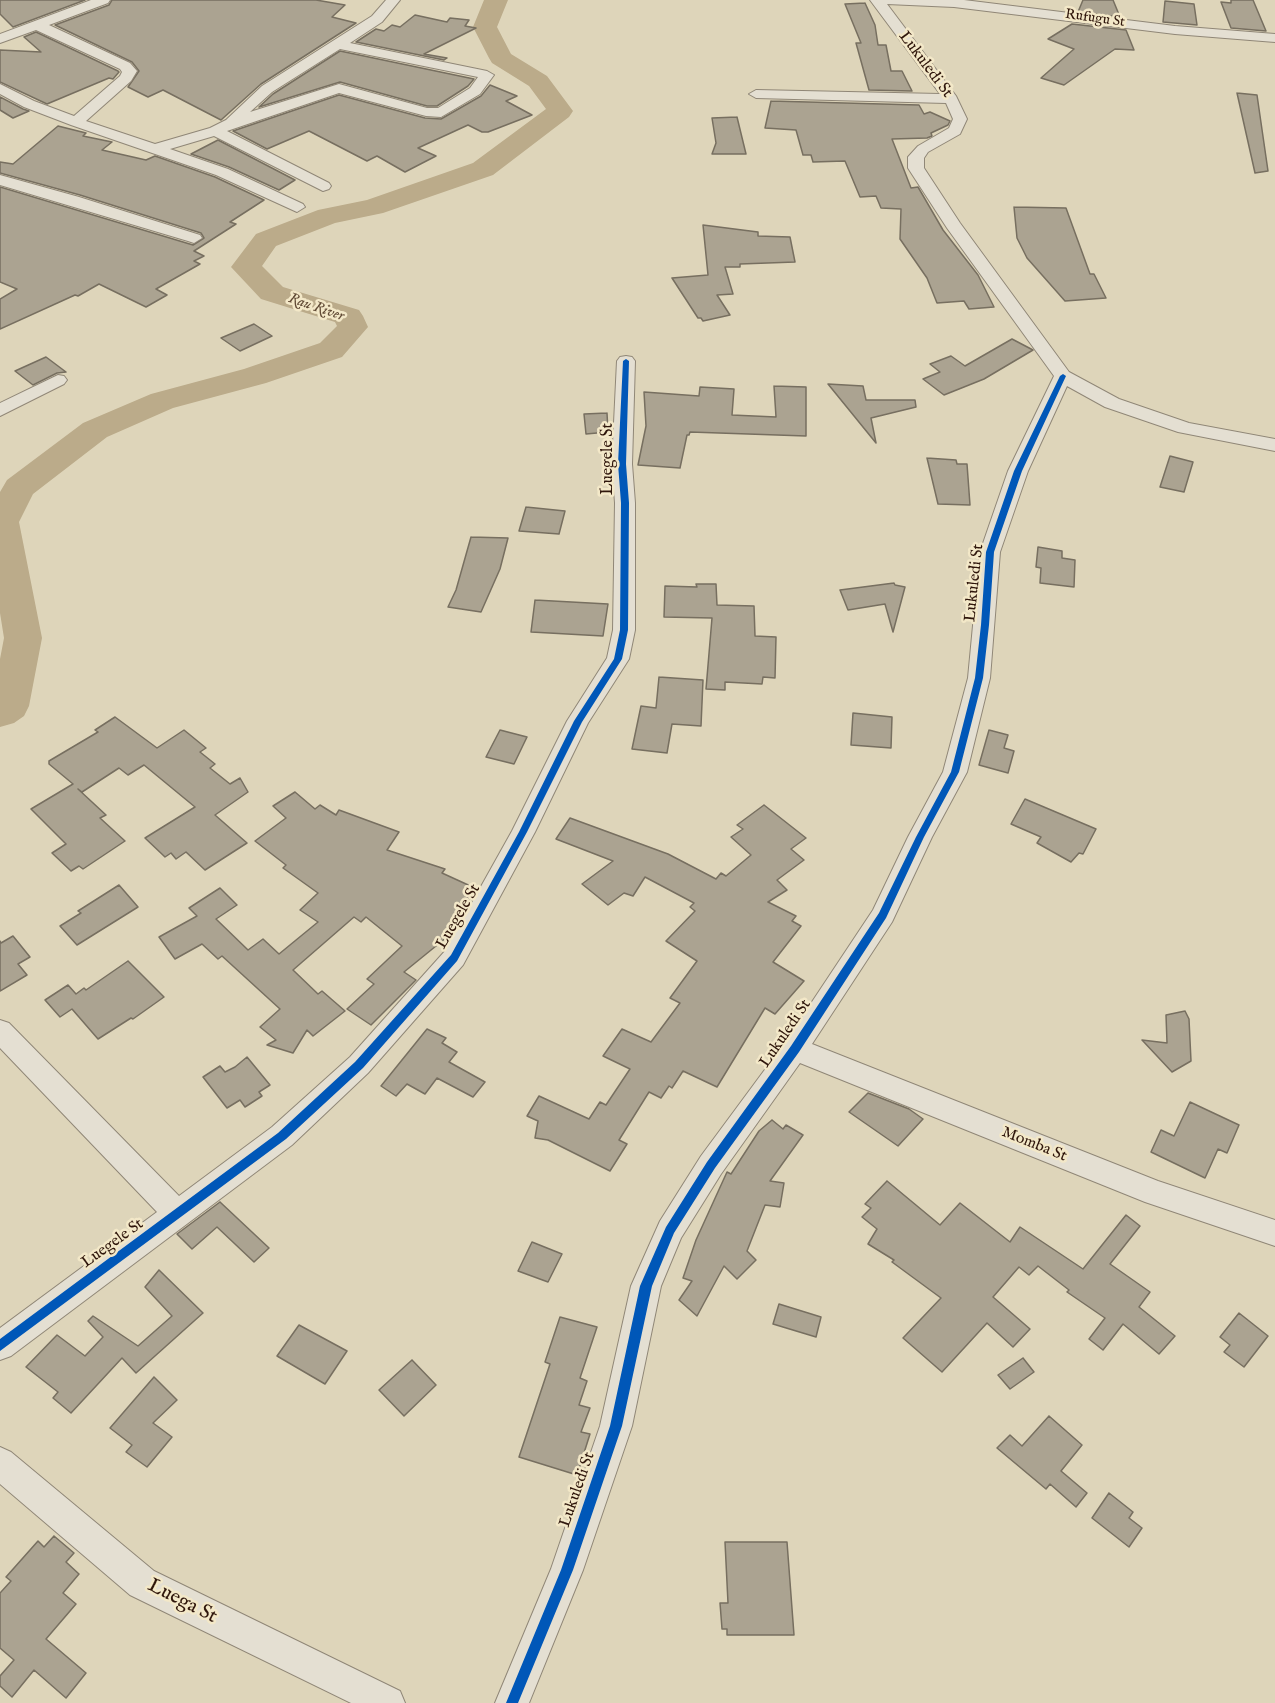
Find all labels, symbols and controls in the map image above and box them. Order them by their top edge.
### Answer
street label: Rufugu St [1064,7,1126,31]
street label: Lukuledi St [894,28,956,102]
water label: Rau River [286,290,346,326]
street label: Luegele St [599,423,619,495]
street label: Lukuledi St [961,543,989,623]
street label: Luegele St [433,881,485,953]
street label: Lukuledi St [756,996,816,1072]
street label: Momba St [999,1123,1069,1167]
street label: Luegele St [78,1215,148,1273]
street label: Lukuledi St [556,1450,600,1530]
street label: Luega St [143,1574,221,1630]

